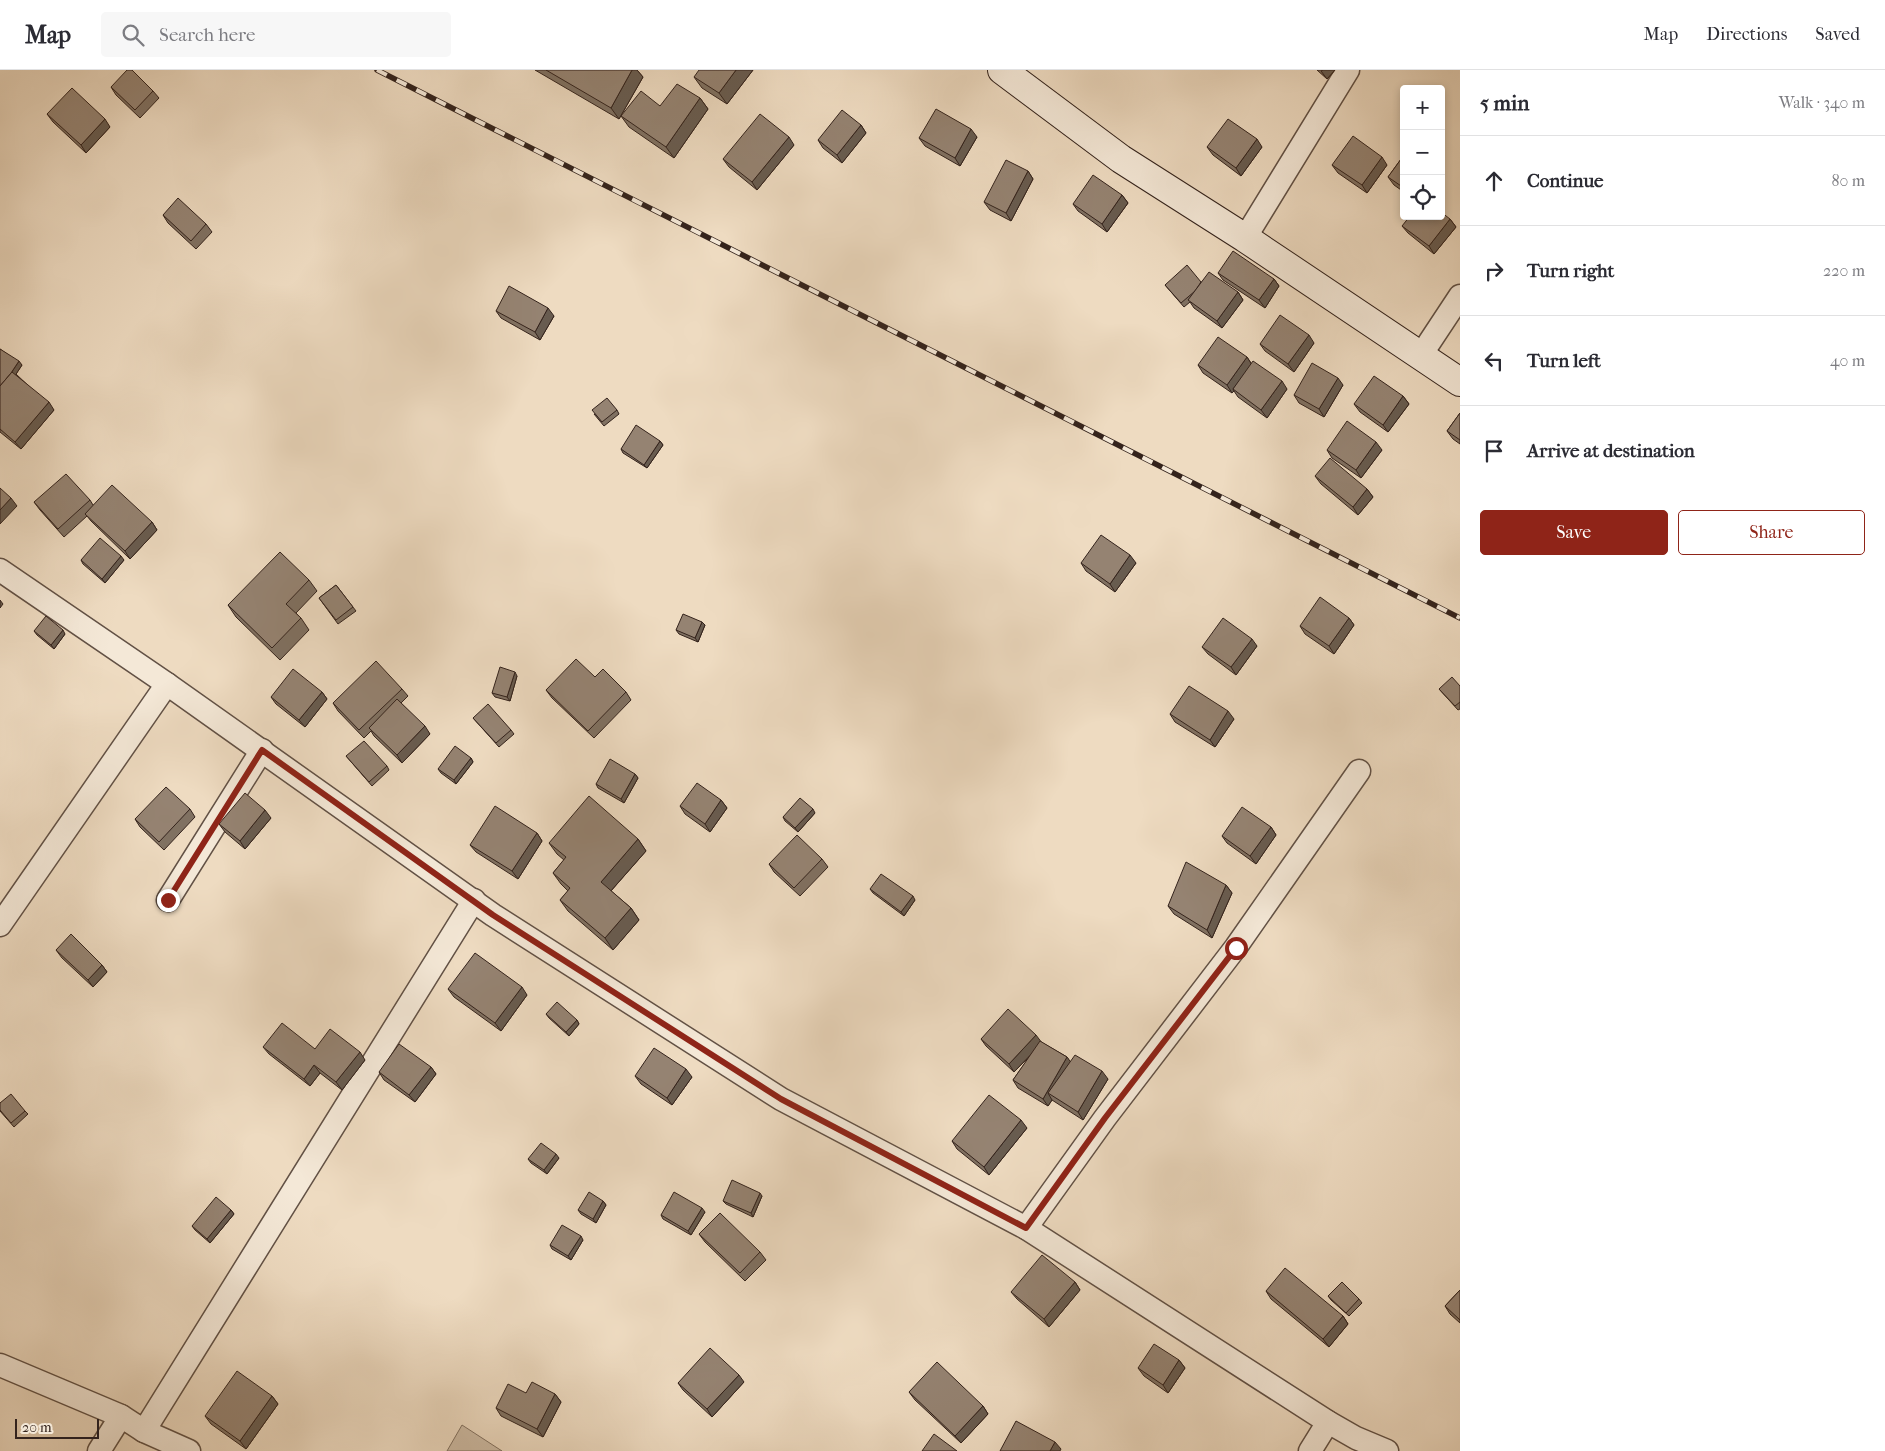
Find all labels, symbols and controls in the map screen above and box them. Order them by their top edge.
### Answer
search box [101,12,451,57]
text: Map [25,21,71,49]
icon: search [119,21,147,49]
text: Search here [159,24,255,46]
text: Map [1644,24,1678,45]
text: Directions [1706,24,1787,45]
text: Saved [1815,24,1860,45]
map controls [1400,85,1445,220]
button: + [1400,85,1445,130]
text: 5 min [1480,91,1529,115]
text: Walk · 340 m [1779,93,1865,112]
button: − [1400,130,1445,175]
icon: ahead [1480,167,1508,195]
text: Continue [1527,170,1603,192]
text: 80 m [1831,171,1865,190]
button: locate [1400,175,1445,220]
icon: right [1480,257,1508,285]
text: Turn right [1527,260,1614,282]
text: 220 m [1823,261,1865,280]
icon: left [1480,347,1508,375]
text: Turn left [1527,350,1601,372]
text: 40 m [1830,351,1865,370]
icon: arrive [1480,437,1508,465]
text: Arrive at destination [1527,440,1695,462]
button: Save [1480,510,1668,555]
button: Share [1678,510,1865,555]
route end [157,889,180,912]
route start [1225,937,1248,960]
scale bar [15,1416,99,1439]
text: 20 m [22,1419,52,1436]

